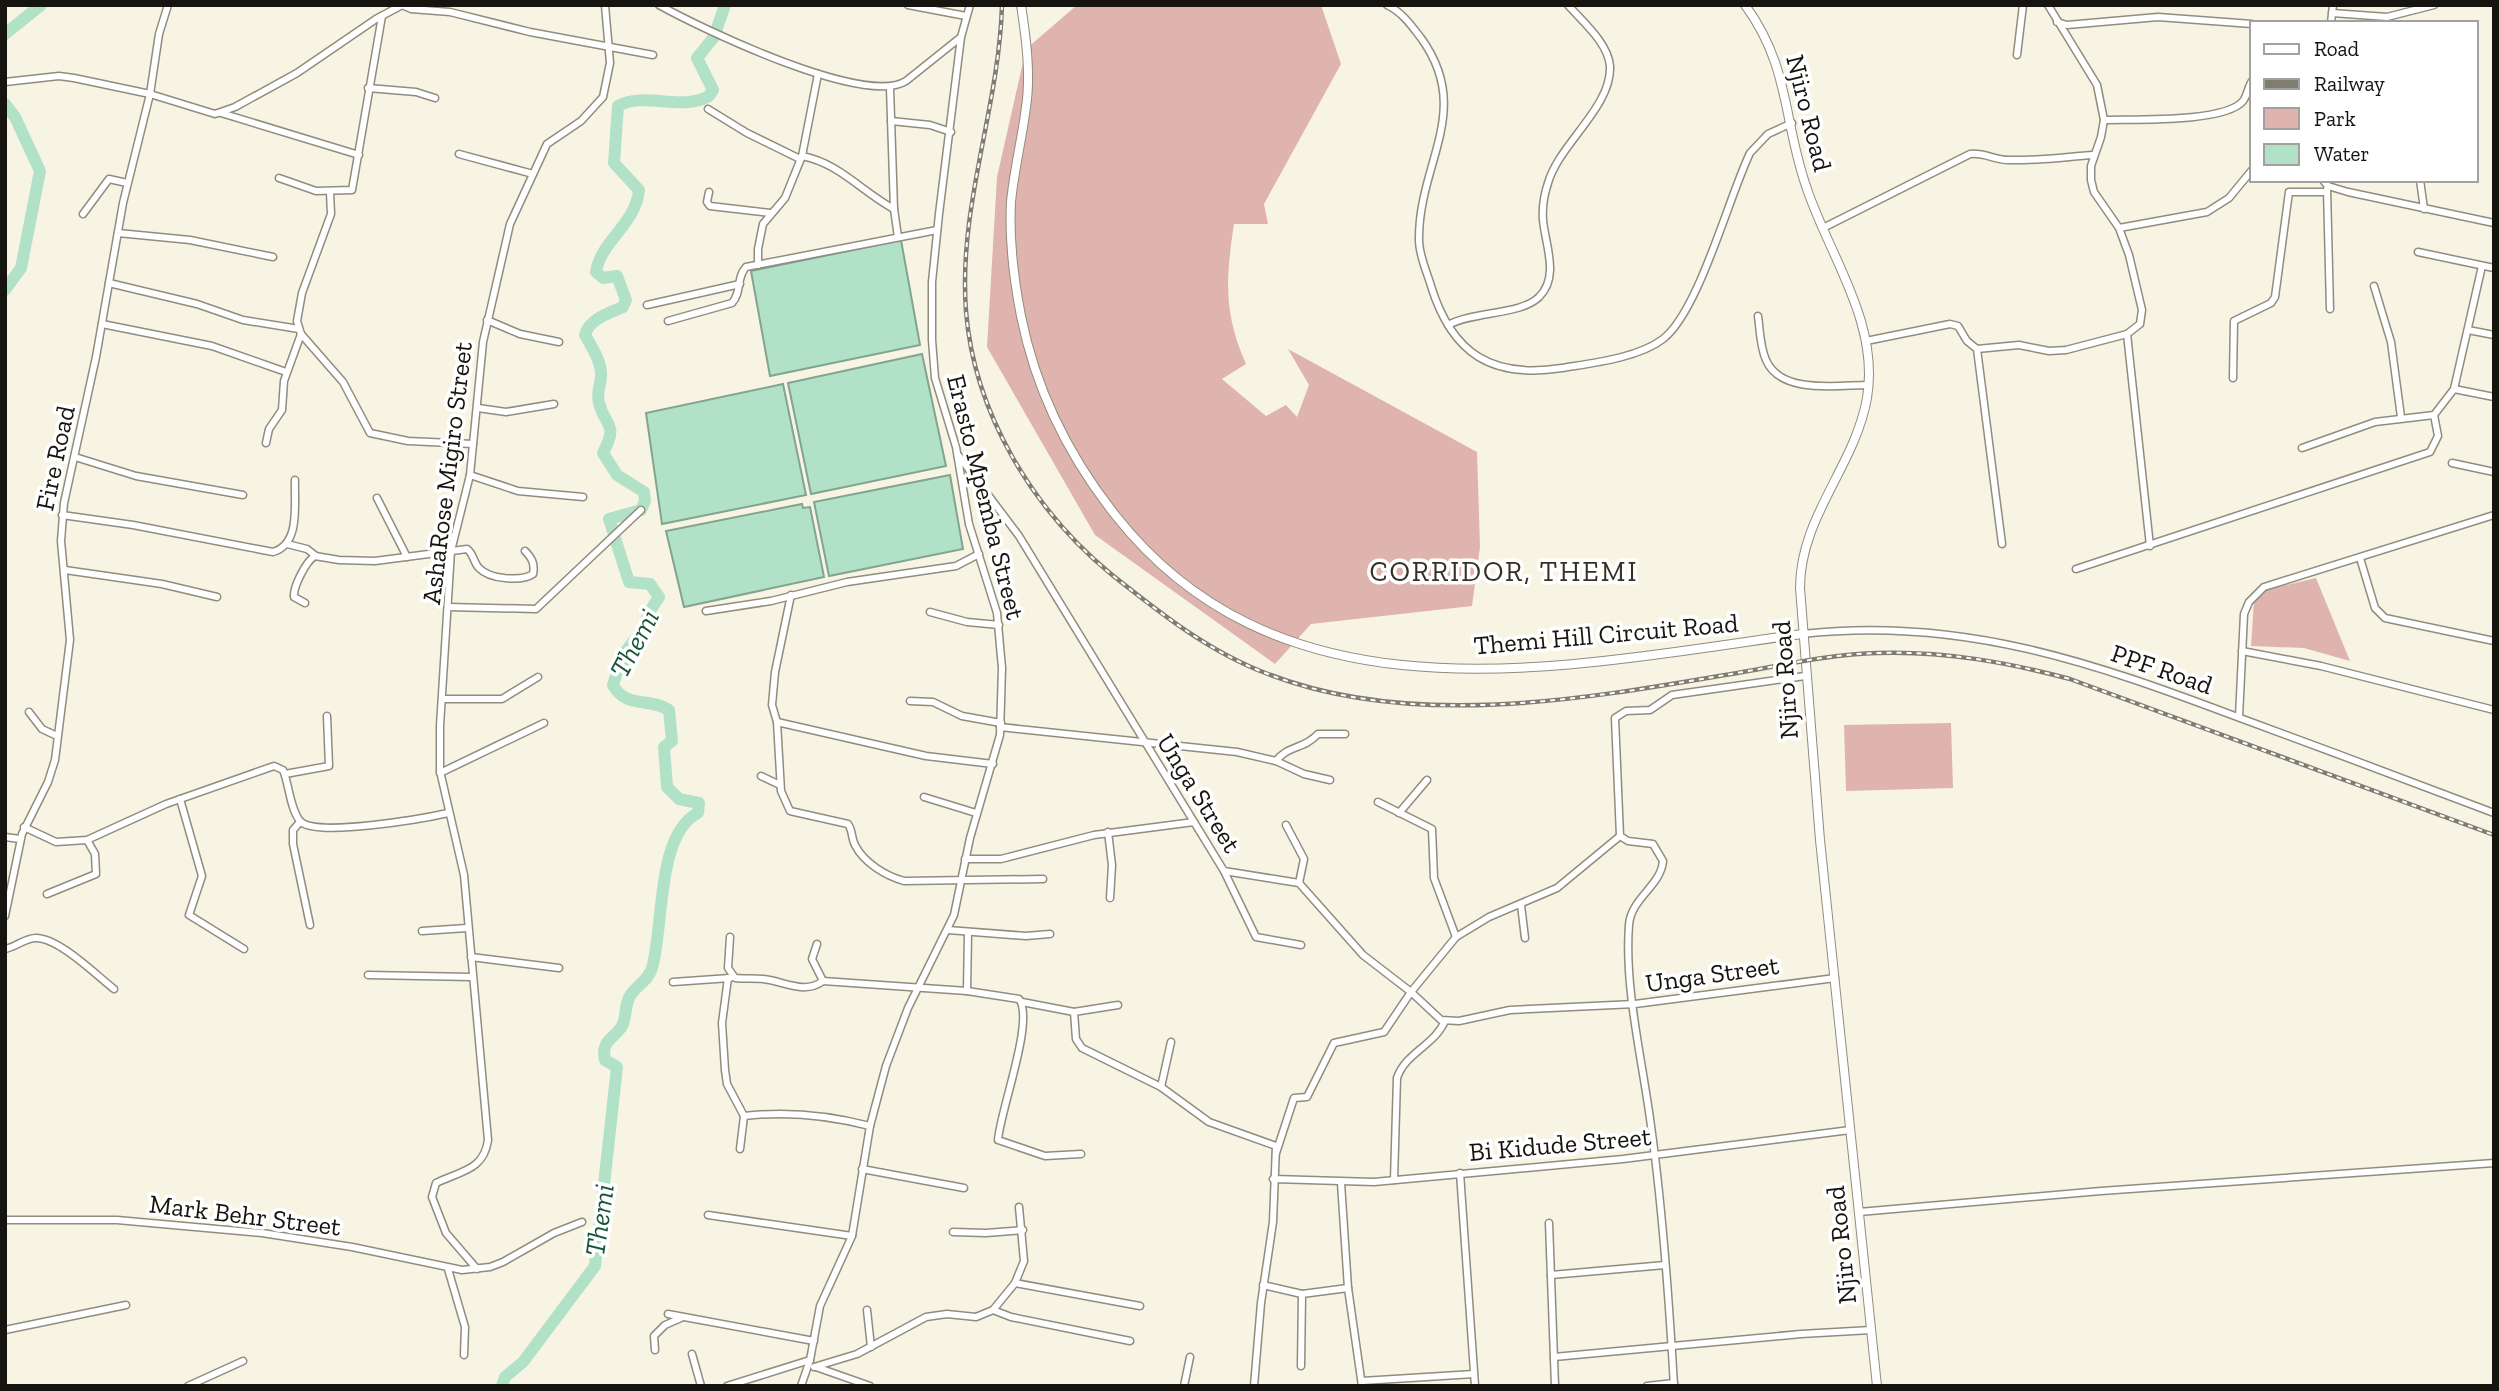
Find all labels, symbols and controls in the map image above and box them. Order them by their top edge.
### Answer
legend [2250,21,2478,182]
text: Road [2314,36,2360,61]
street label: Njiro Road [1779,52,1839,174]
text: Railway [2314,71,2385,96]
text: Park [2314,106,2356,131]
text: Water [2314,141,2369,166]
street label: AshaRose Migiro Street [415,340,479,606]
street label: Erasto Mpemba Street [940,371,1032,623]
street label: Fire Road [28,402,82,514]
district label: CORRIDOR, THEMI [1370,555,1638,588]
water label: Themi [603,603,666,683]
street label: Themi Hill Circuit Road [1472,606,1740,662]
street label: Njiro Road [1765,620,1805,740]
street label: PPF Road [2107,637,2217,701]
street label: Unga Street [1150,728,1248,859]
street label: Unga Street [1643,949,1781,999]
street label: Bi Kidude Street [1468,1120,1653,1168]
water label: Themi [578,1182,621,1258]
street label: Njiro Road [1819,1184,1863,1306]
street label: Mark Behr Street [147,1187,343,1243]

